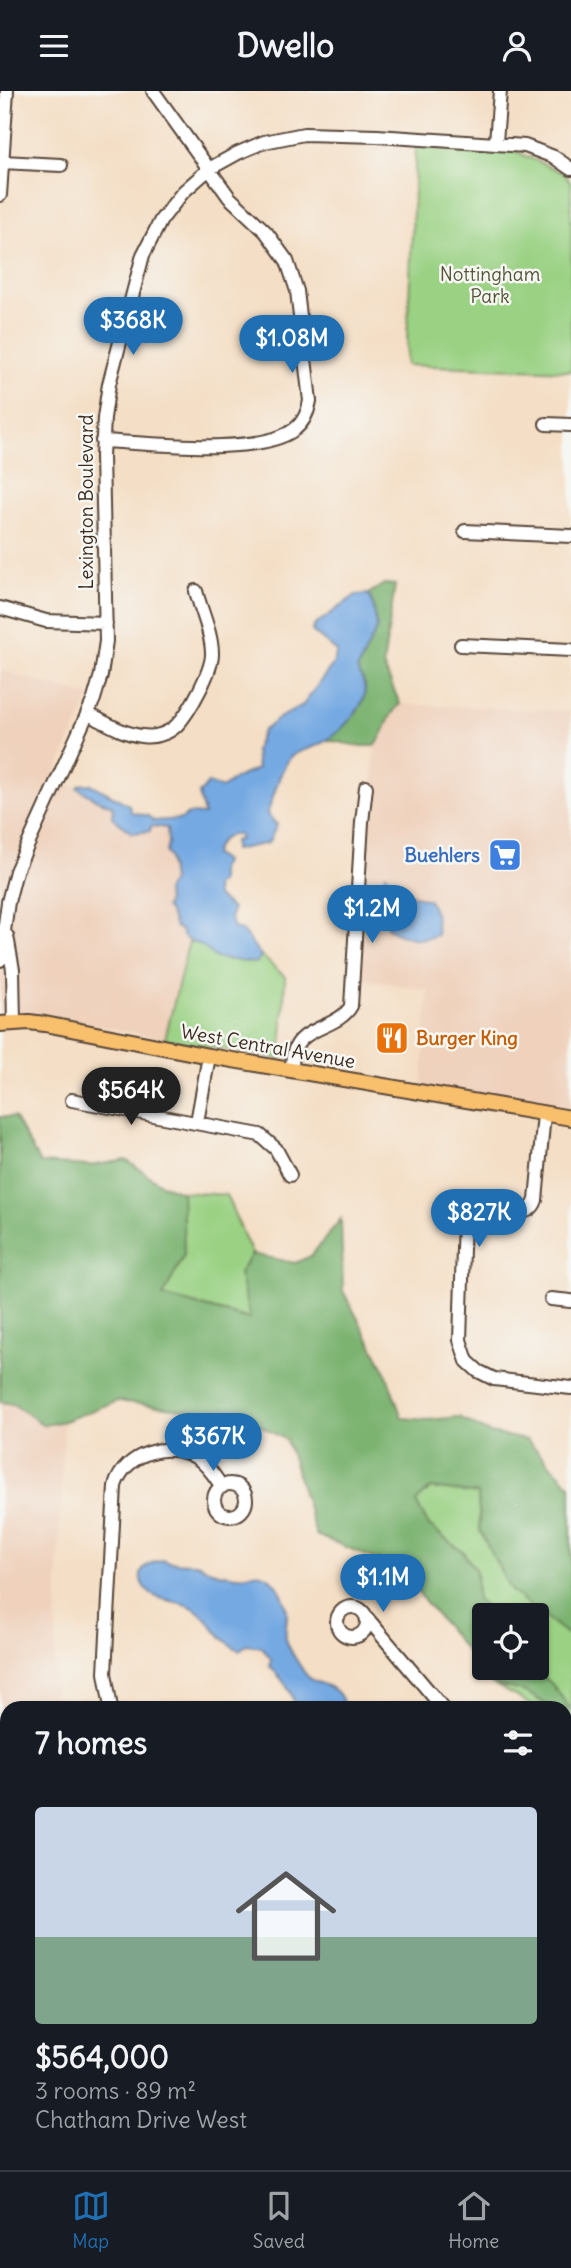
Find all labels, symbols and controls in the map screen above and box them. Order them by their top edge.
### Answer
text: Dwello [237,25,334,66]
icon: menu [35,27,73,65]
icon: person [498,27,536,65]
park label: Nottingham Park [440,262,540,308]
pin: $368K [84,297,182,357]
text: $368K [100,305,166,334]
pin: $1.08M [235,315,349,375]
text: $1.08M [255,323,329,352]
street label: Lexington Boulevard [74,414,98,590]
supermarket icon: Buehlers [486,836,524,874]
place label: Buehlers [404,843,480,867]
pin: $1.2M [323,885,421,945]
text: $1.2M [343,893,401,922]
street label: West Central Avenue [179,1019,357,1073]
restaurant icon: Burger King [373,1019,411,1057]
place label: Burger King [416,1026,518,1050]
pin: $564K [82,1067,180,1127]
text: $564K [98,1075,164,1104]
pin: $827K [430,1189,528,1249]
text: $827K [447,1197,511,1226]
pin: $367K [164,1413,262,1473]
text: $367K [181,1421,245,1450]
pin: $1.1M [334,1555,432,1614]
text: $1.1M [356,1562,410,1591]
map controls [472,1603,549,1680]
button: locate [472,1603,549,1680]
text: 7 homes [35,1724,147,1762]
icon: filters [499,1724,537,1762]
icon: home [223,1853,349,1979]
text: $564,000 [35,2038,169,2076]
text: 3 rooms · 89 m² [35,2076,196,2105]
text: Chatham Drive West [35,2105,247,2134]
tab: Map [72,2187,110,2253]
tab: Saved [253,2187,305,2253]
tab: Home [448,2187,499,2253]

